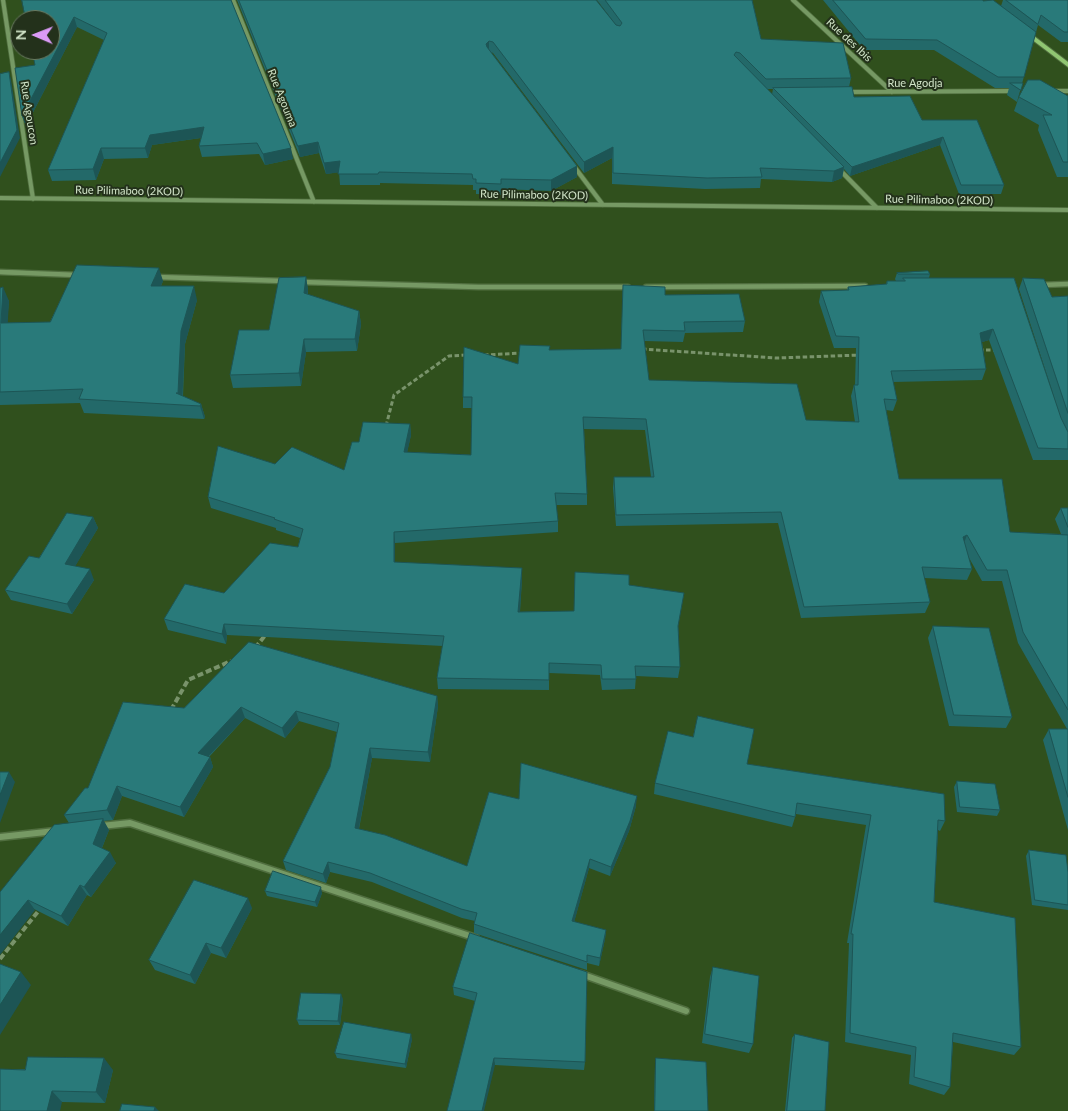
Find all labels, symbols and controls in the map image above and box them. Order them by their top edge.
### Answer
north arrow [10,10,60,60]
street label: Rue des Ibis [823,16,875,64]
text: N [12,29,29,40]
street label: Rue Agouma [264,67,300,129]
street label: Rue Agodja [887,76,943,90]
street label: Rue Agoucon [17,80,41,146]
street label: Rue Pilimaboo (2KOD) [75,183,183,199]
street label: Rue Pilimaboo (2KOD) [480,187,588,203]
street label: Rue Pilimaboo (2KOD) [885,192,993,208]

